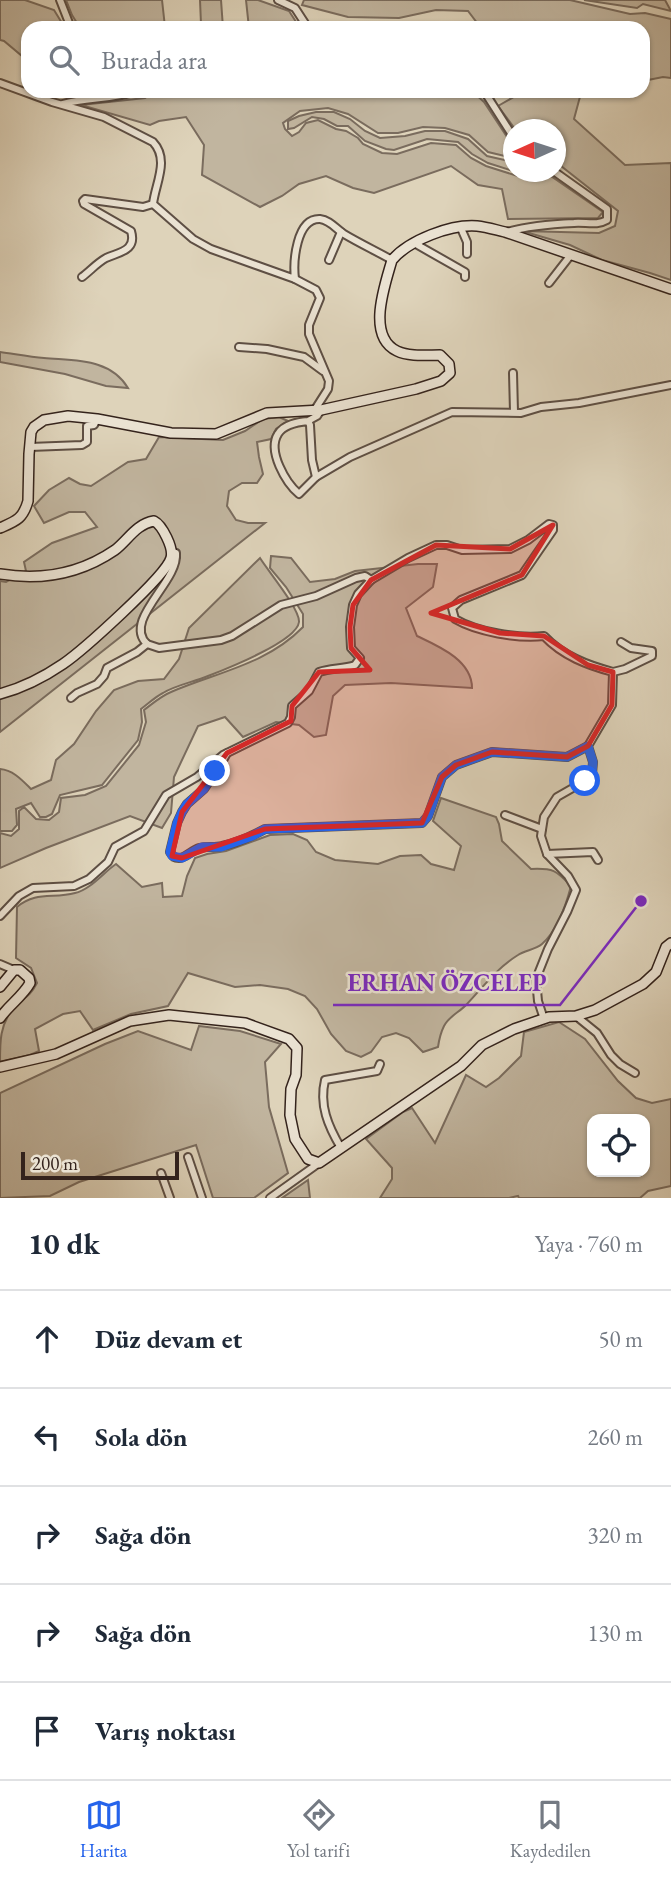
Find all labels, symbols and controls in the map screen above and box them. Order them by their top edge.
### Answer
search box [21,21,650,98]
icon: search [45,41,83,79]
text: Burada ara [101,43,207,77]
north arrow [503,119,566,182]
route end [199,755,230,786]
route start [569,765,600,796]
callout: ERHAN ÖZCELEP [333,960,560,1005]
text: ERHAN ÖZCELEP [347,967,547,998]
map controls [587,1114,650,1177]
button: locate [587,1114,650,1177]
scale bar [21,1149,178,1181]
text: 200 m [32,1151,78,1176]
text: 10 dk [28,1224,100,1263]
text: Yaya · 760 m [535,1229,643,1259]
icon: ahead [28,1320,66,1358]
text: Düz devam et [95,1322,242,1356]
text: 50 m [598,1324,643,1354]
icon: left [28,1418,66,1456]
text: Sola dön [95,1420,188,1454]
text: 260 m [587,1422,643,1452]
icon: right [28,1516,66,1554]
text: Sağa dön [95,1518,192,1552]
text: 320 m [587,1520,643,1550]
icon: right [28,1614,66,1652]
text: Sağa dön [95,1616,192,1650]
text: 130 m [587,1618,643,1648]
icon: arrive [28,1712,66,1750]
text: Varış noktası [95,1714,236,1748]
tab: Harita [80,1796,127,1863]
tab: Yol tarifi [287,1796,350,1863]
tab: Kaydedilen [510,1796,591,1863]

